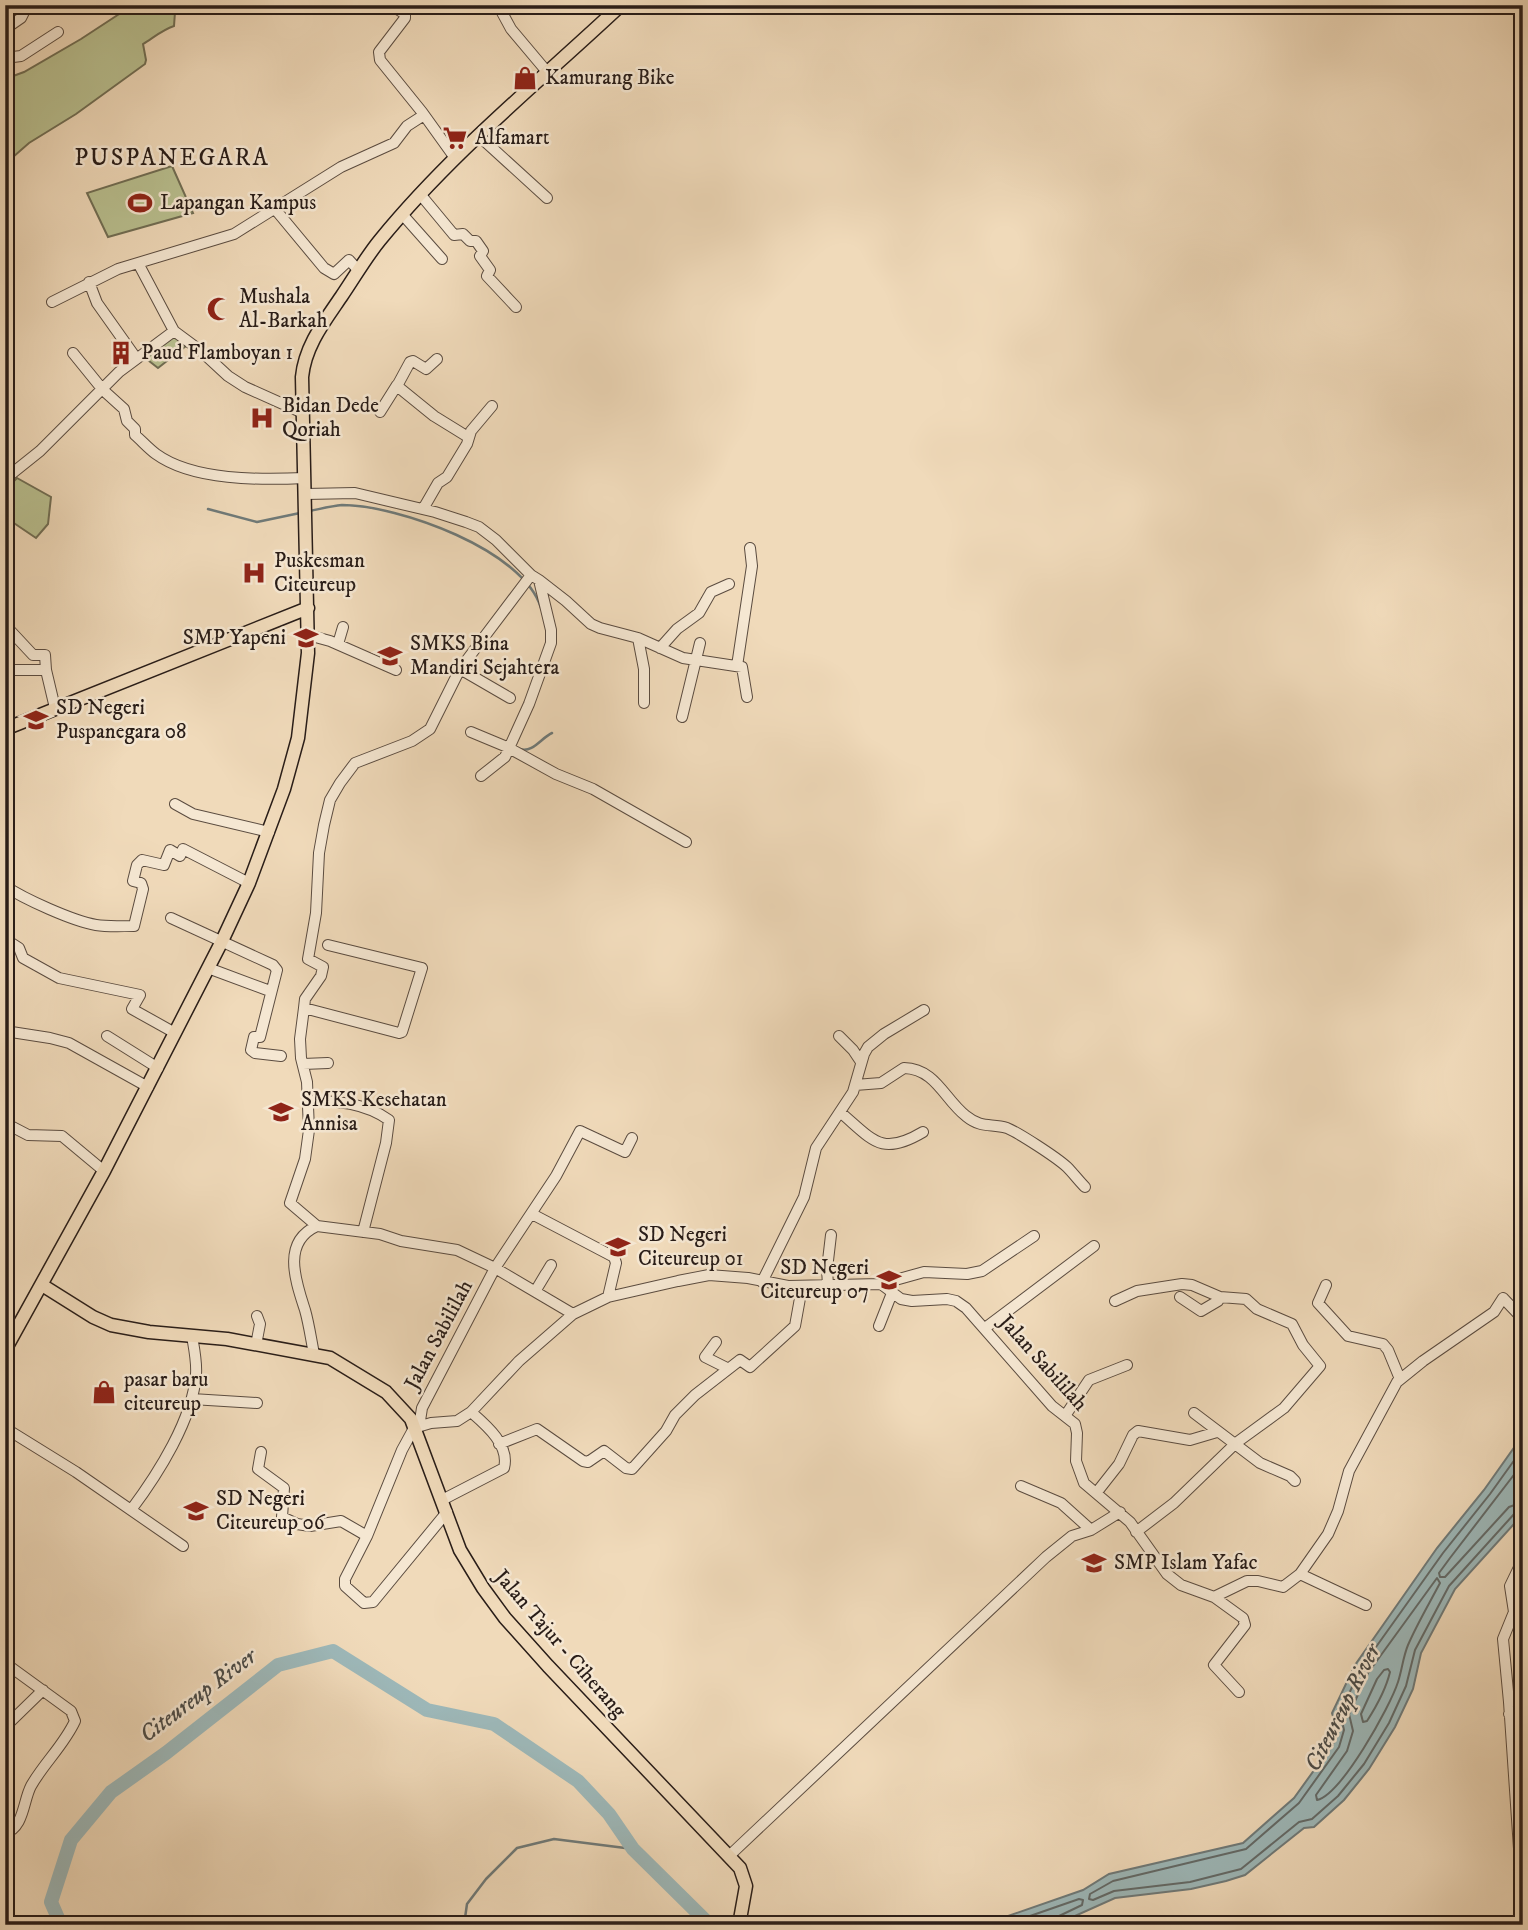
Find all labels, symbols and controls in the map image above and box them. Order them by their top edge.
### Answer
shop icon: Kamurang Bike [511,64,539,92]
place label: Kamurang Bike [545,65,675,91]
supermarket icon: Alfamart [441,124,469,152]
place label: Alfamart [475,125,550,151]
district label: PUSPANEGARA [74,143,270,173]
sports icon: Lapangan Kampus [126,189,154,217]
place label: Lapangan Kampus [160,190,316,216]
place label: Mushala Al-Barkah [239,284,327,334]
mosque icon: Mushala Al-Barkah [205,295,233,323]
building icon: Paud Flamboyan 1 [107,339,135,367]
place label: Paud Flamboyan 1 [141,340,293,366]
place label: Bidan Dede Qoriah [282,393,379,443]
hospital icon: Bidan Dede Qoriah [248,404,276,432]
place label: Puskesman Citeureup [274,548,365,598]
hospital icon: Puskesman Citeureup [240,559,268,587]
school or university icon: SMP Yapeni [292,624,320,652]
place label: SMP Yapeni [183,625,286,651]
place label: SMKS Bina Mandiri Sejahtera [410,631,559,681]
school or university icon: SMKS Bina Mandiri Sejahtera [376,642,404,670]
place label: SD Negeri Puspanegara 08 [56,695,187,745]
school or university icon: SD Negeri Puspanegara 08 [22,706,50,734]
place label: SMKS Kesehatan Annisa [301,1087,447,1137]
school or university icon: SMKS Kesehatan Annisa [267,1098,295,1126]
place label: SD Negeri Citeureup 01 [638,1222,743,1272]
school or university icon: SD Negeri Citeureup 01 [604,1233,632,1261]
place label: SD Negeri Citeureup 07 [760,1255,869,1305]
school or university icon: SD Negeri Citeureup 07 [875,1266,903,1294]
street label: Jalan Sabililah [398,1276,479,1396]
street label: Jalan Sabililah [992,1308,1093,1417]
place label: pasar baru citeureup [123,1367,208,1417]
shop icon: pasar baru citeureup [90,1378,118,1406]
place label: SD Negeri Citeureup 06 [216,1486,326,1536]
school or university icon: SD Negeri Citeureup 06 [182,1497,210,1525]
school or university icon: SMP Islam Yafac [1080,1549,1108,1577]
place label: SMP Islam Yafac [1114,1550,1258,1576]
street label: Jalan Tajur - Ciherang [487,1563,632,1724]
water label: Citeureup River [1299,1638,1388,1777]
water label: Citeureup River [134,1641,264,1749]

